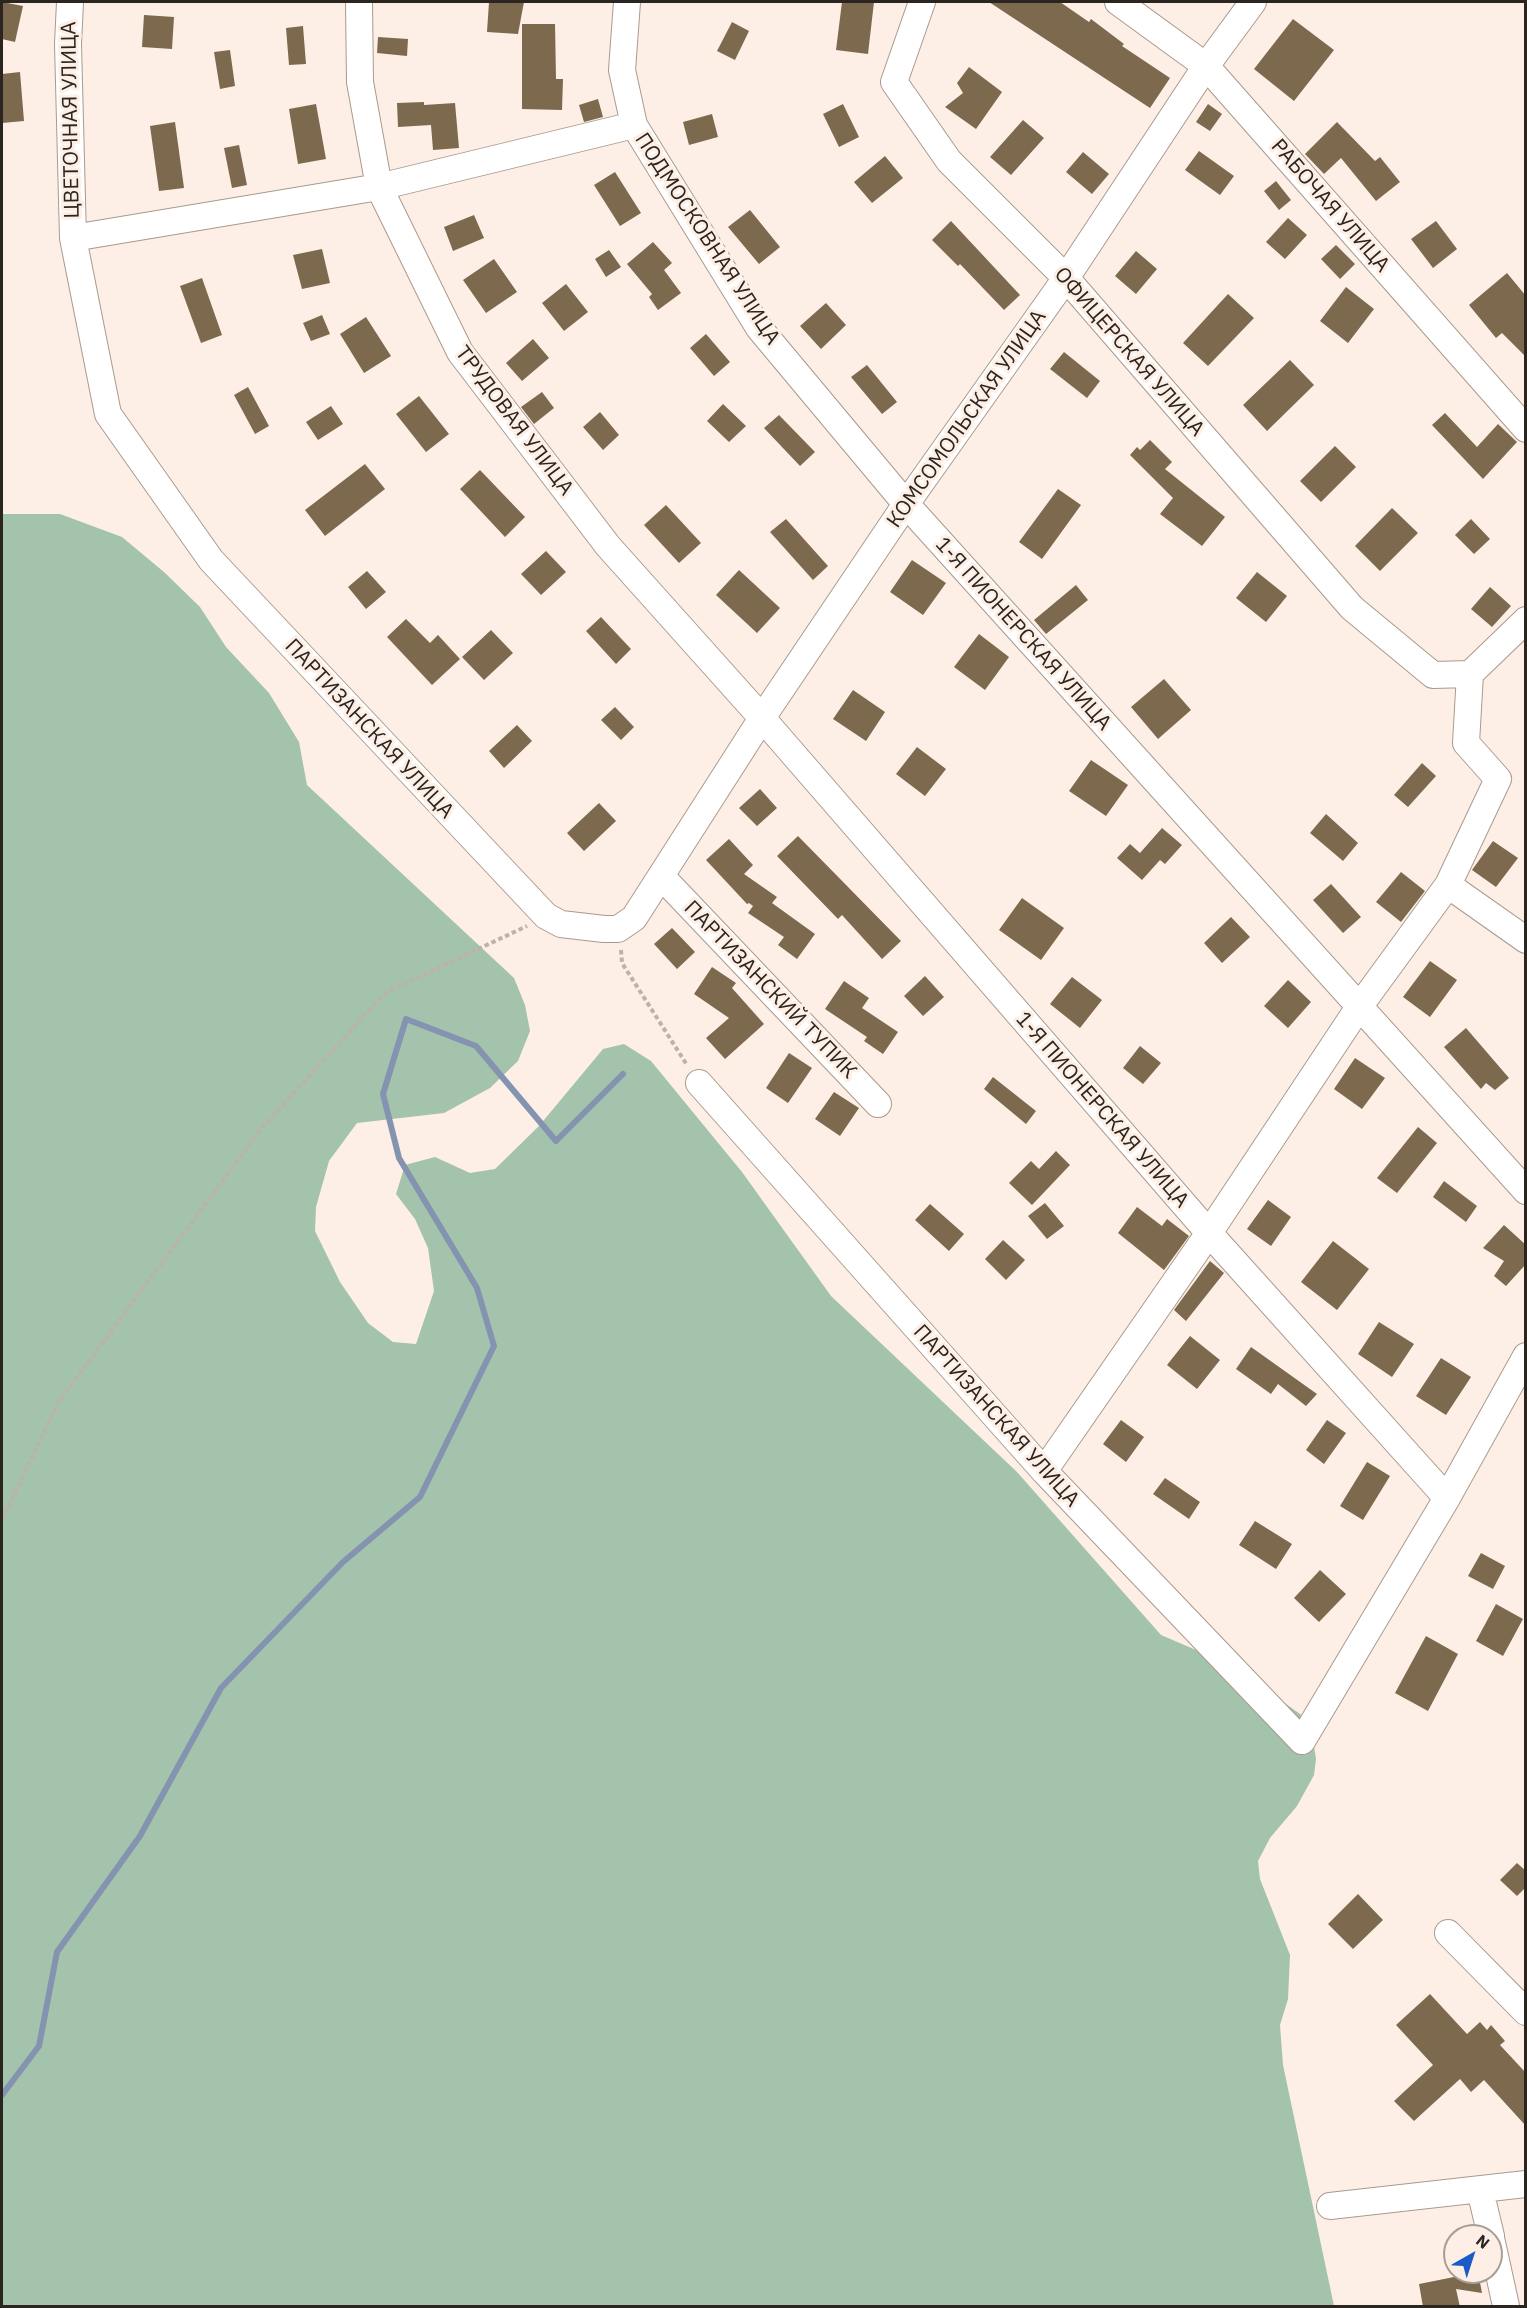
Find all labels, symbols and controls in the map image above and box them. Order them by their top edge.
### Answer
street label: ЦВЕТОЧНАЯ УЛИЦА [57,21,85,219]
street label: ПОДМОСКОВНАЯ УЛИЦА [629,128,785,350]
street label: РАБОЧАЯ УЛИЦА [1265,134,1395,278]
street label: ОФИЦЕРСКАЯ УЛИЦА [1049,262,1209,442]
street label: КОМСОМОЛЬСКАЯ УЛИЦА [882,305,1052,533]
street label: ТРУДОВАЯ УЛИЦА [450,341,578,501]
street label: 1-Я ПИОНЕРСКАЯ УЛИЦА [930,532,1116,736]
street label: ПАРТИЗАНСКАЯ УЛИЦА [279,634,459,824]
street label: ПАРТИЗАНСКИЙ ТУПИК [678,896,862,1084]
street label: 1-Я ПИОНЕРСКАЯ УЛИЦА [1010,1007,1194,1213]
street label: ПАРТИЗАНСКАЯ УЛИЦА [908,1320,1084,1512]
north arrow [1443,2224,1503,2284]
text: N [1472,2230,1494,2253]

